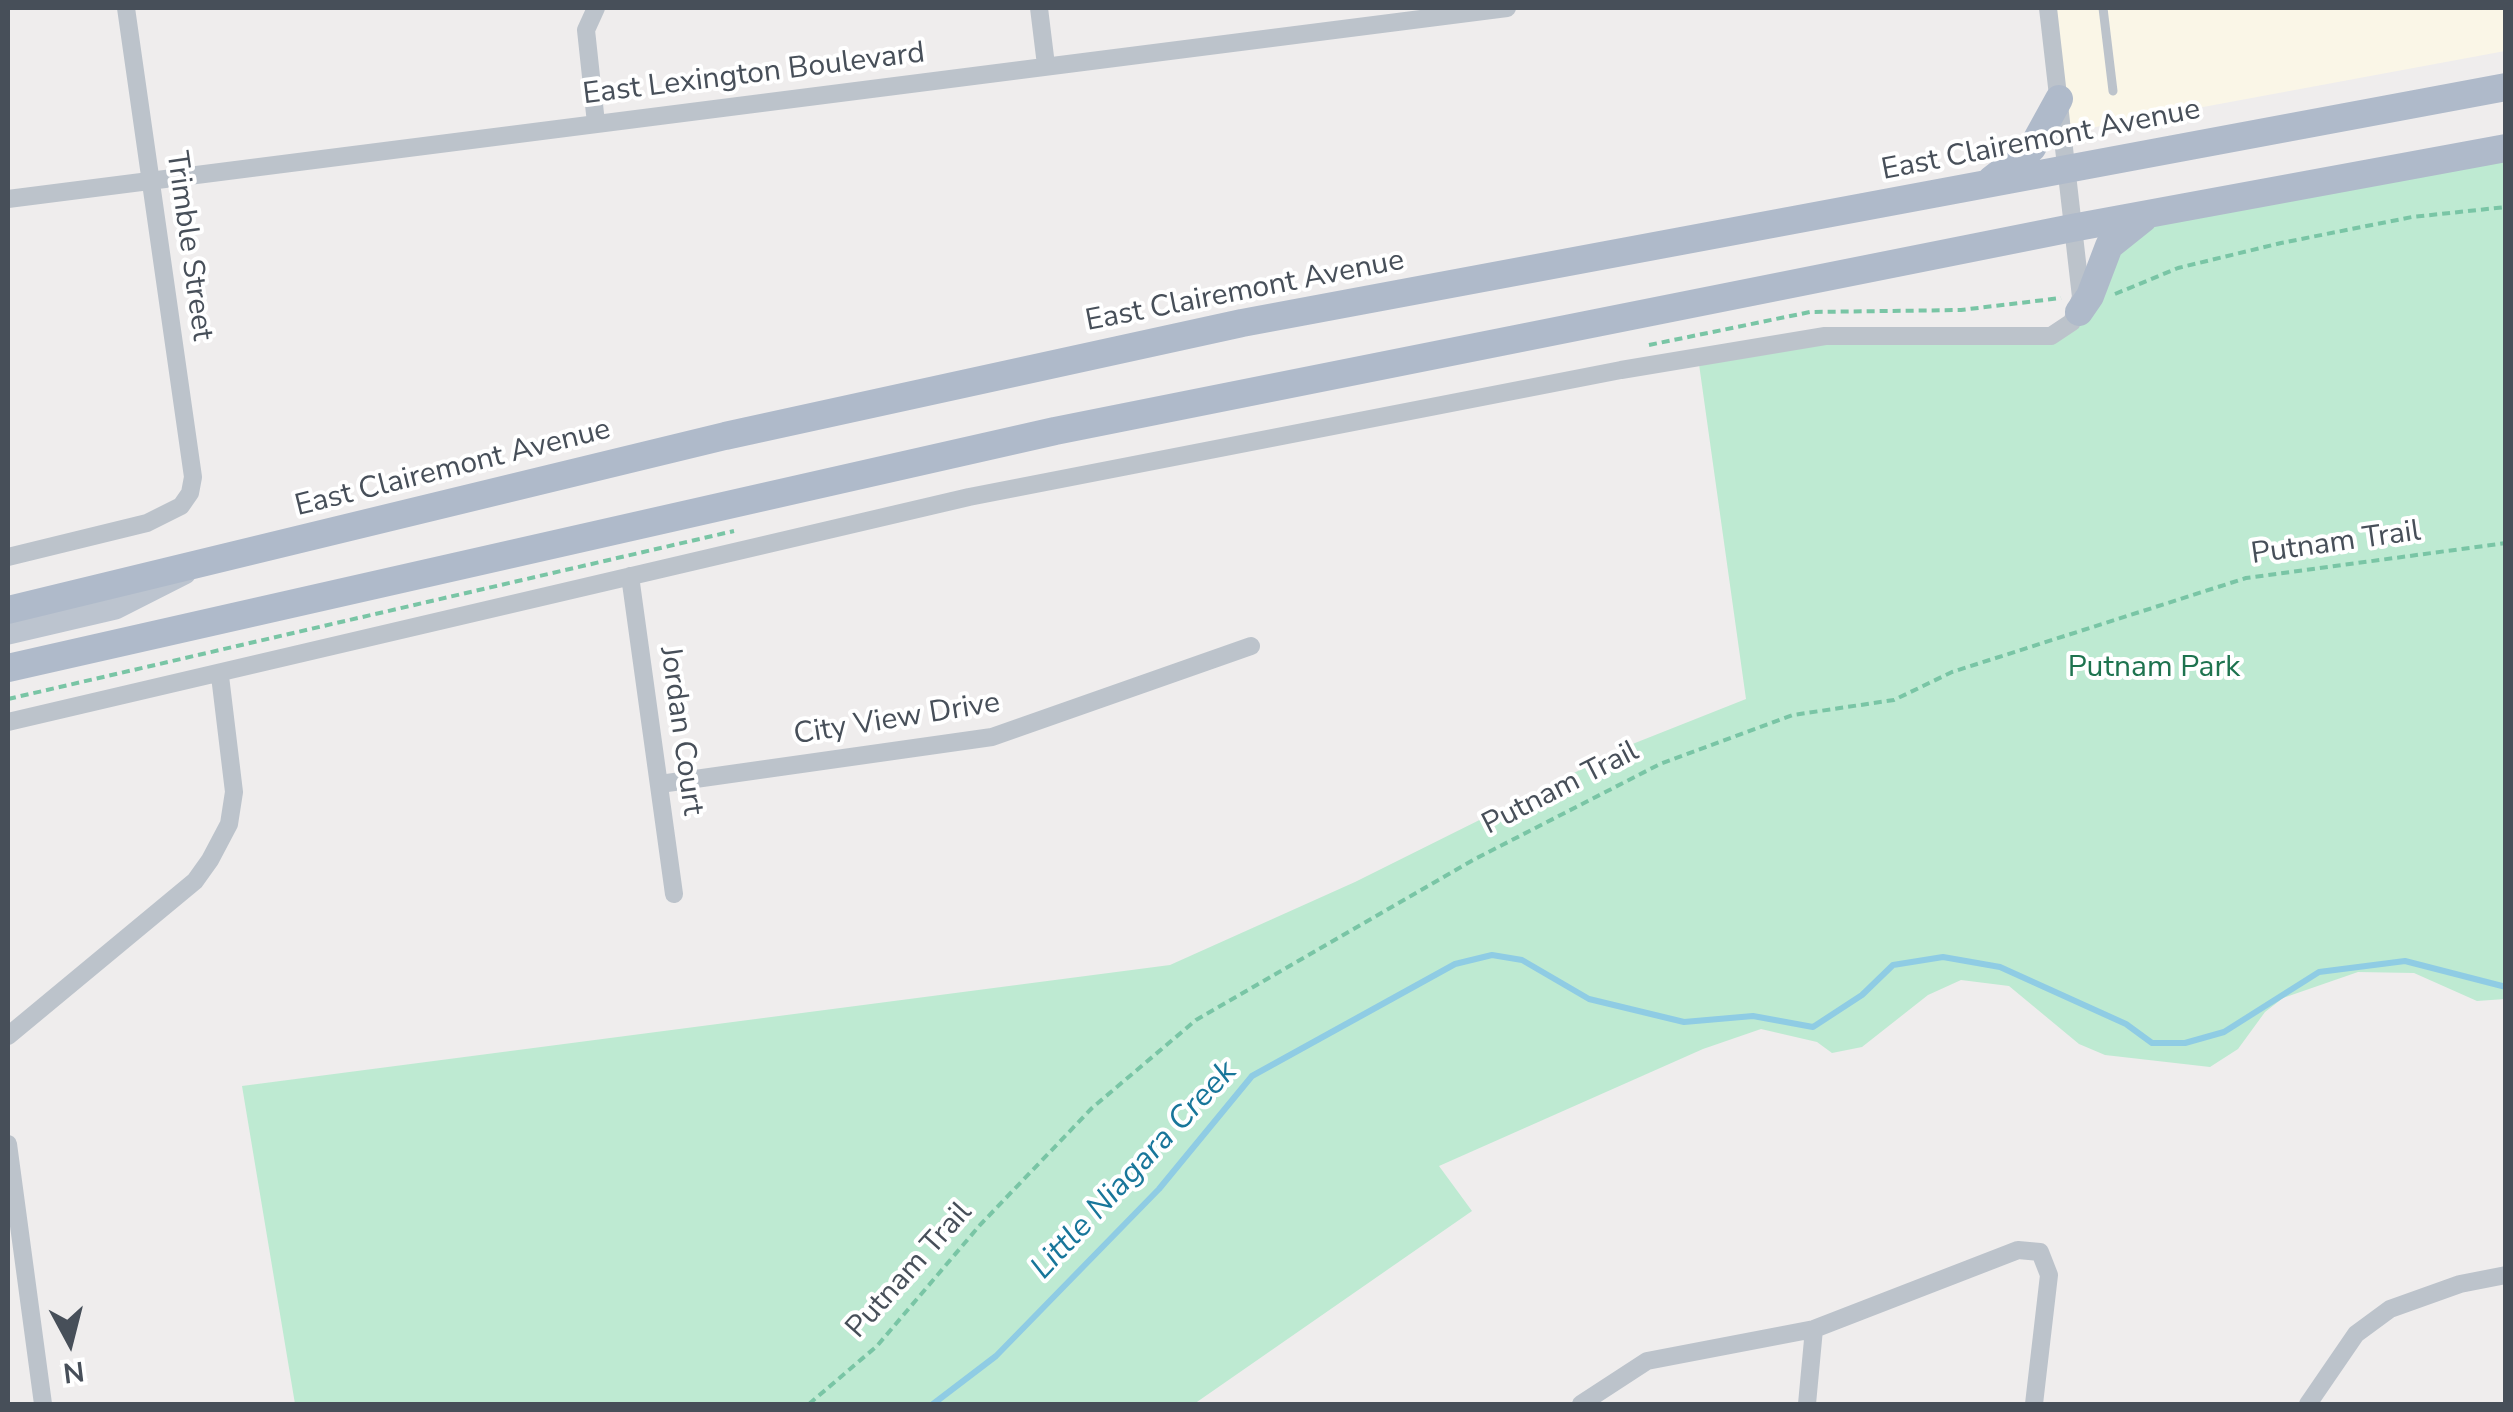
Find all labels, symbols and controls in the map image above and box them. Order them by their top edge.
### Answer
street label: East Lexington Boulevard [581,36,927,114]
street label: East Clairemont Avenue [1879,92,2203,190]
street label: Trimble Street [157,149,219,343]
street label: East Clairemont Avenue [1083,243,1407,341]
street label: East Clairemont Avenue [292,412,614,526]
street label: Putnam Trail [2249,514,2423,574]
street label: Jordan Court [650,644,710,818]
park label: Putnam Park [2068,651,2240,687]
street label: City View Drive [791,686,1003,754]
street label: Putnam Trail [1477,734,1645,844]
water label: Little Niagara Creek [1024,1054,1246,1288]
street label: Putnam Trail [840,1196,980,1346]
north arrow [20,1292,120,1392]
text: N [61,1352,86,1392]

